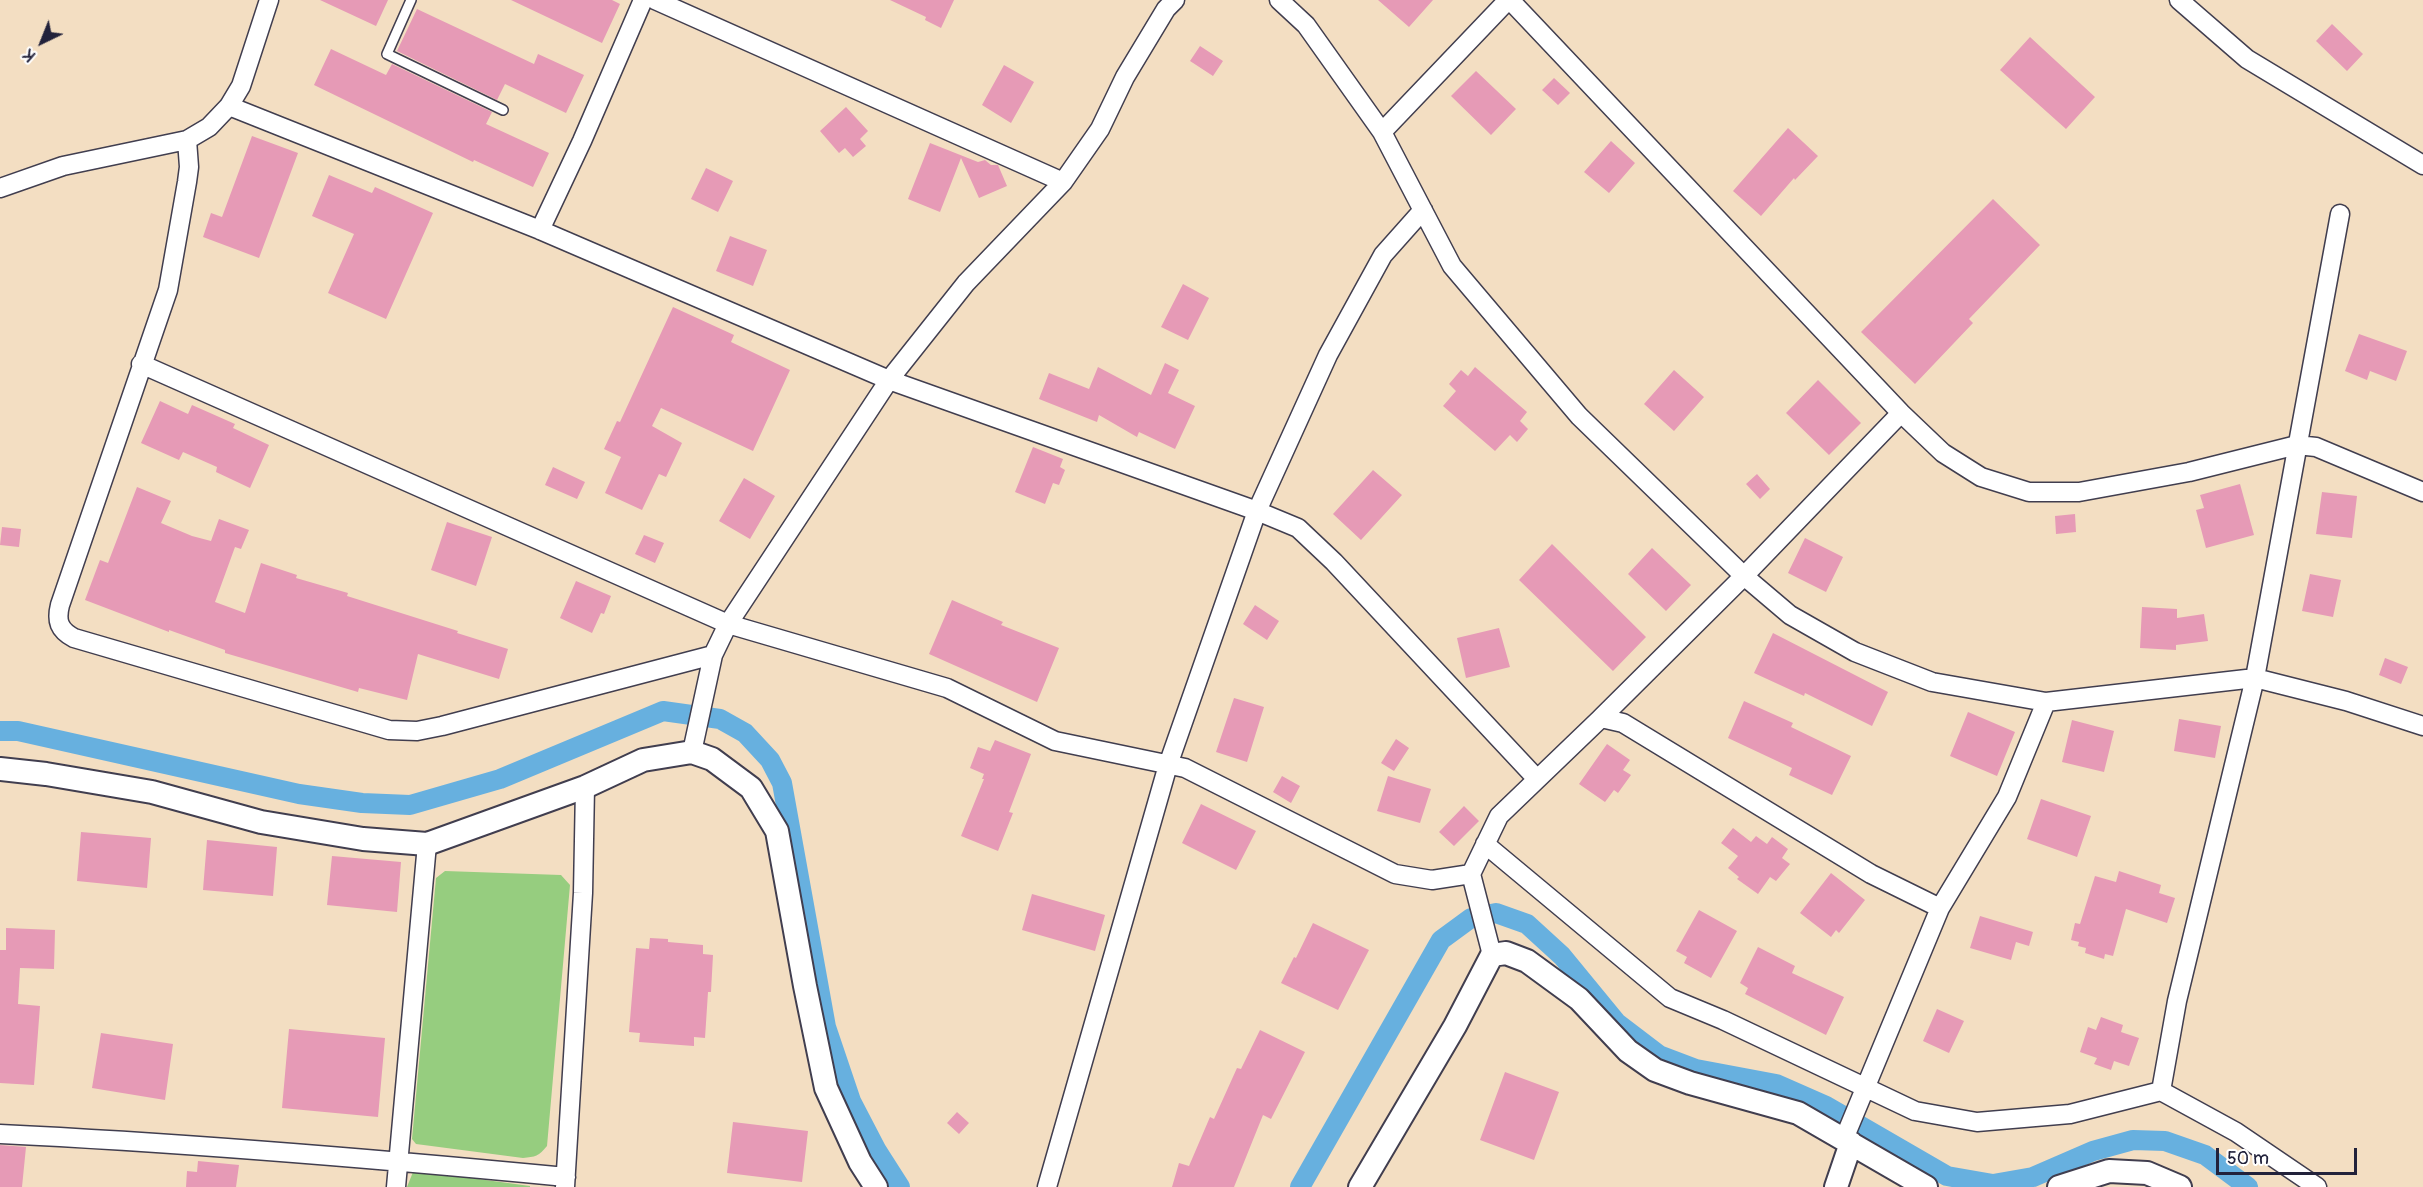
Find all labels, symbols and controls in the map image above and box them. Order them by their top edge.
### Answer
north arrow [12,12,72,72]
text: K [19,45,40,66]
scale bar [2219,1136,2360,1174]
text: 50 m [2227,1147,2269,1170]

